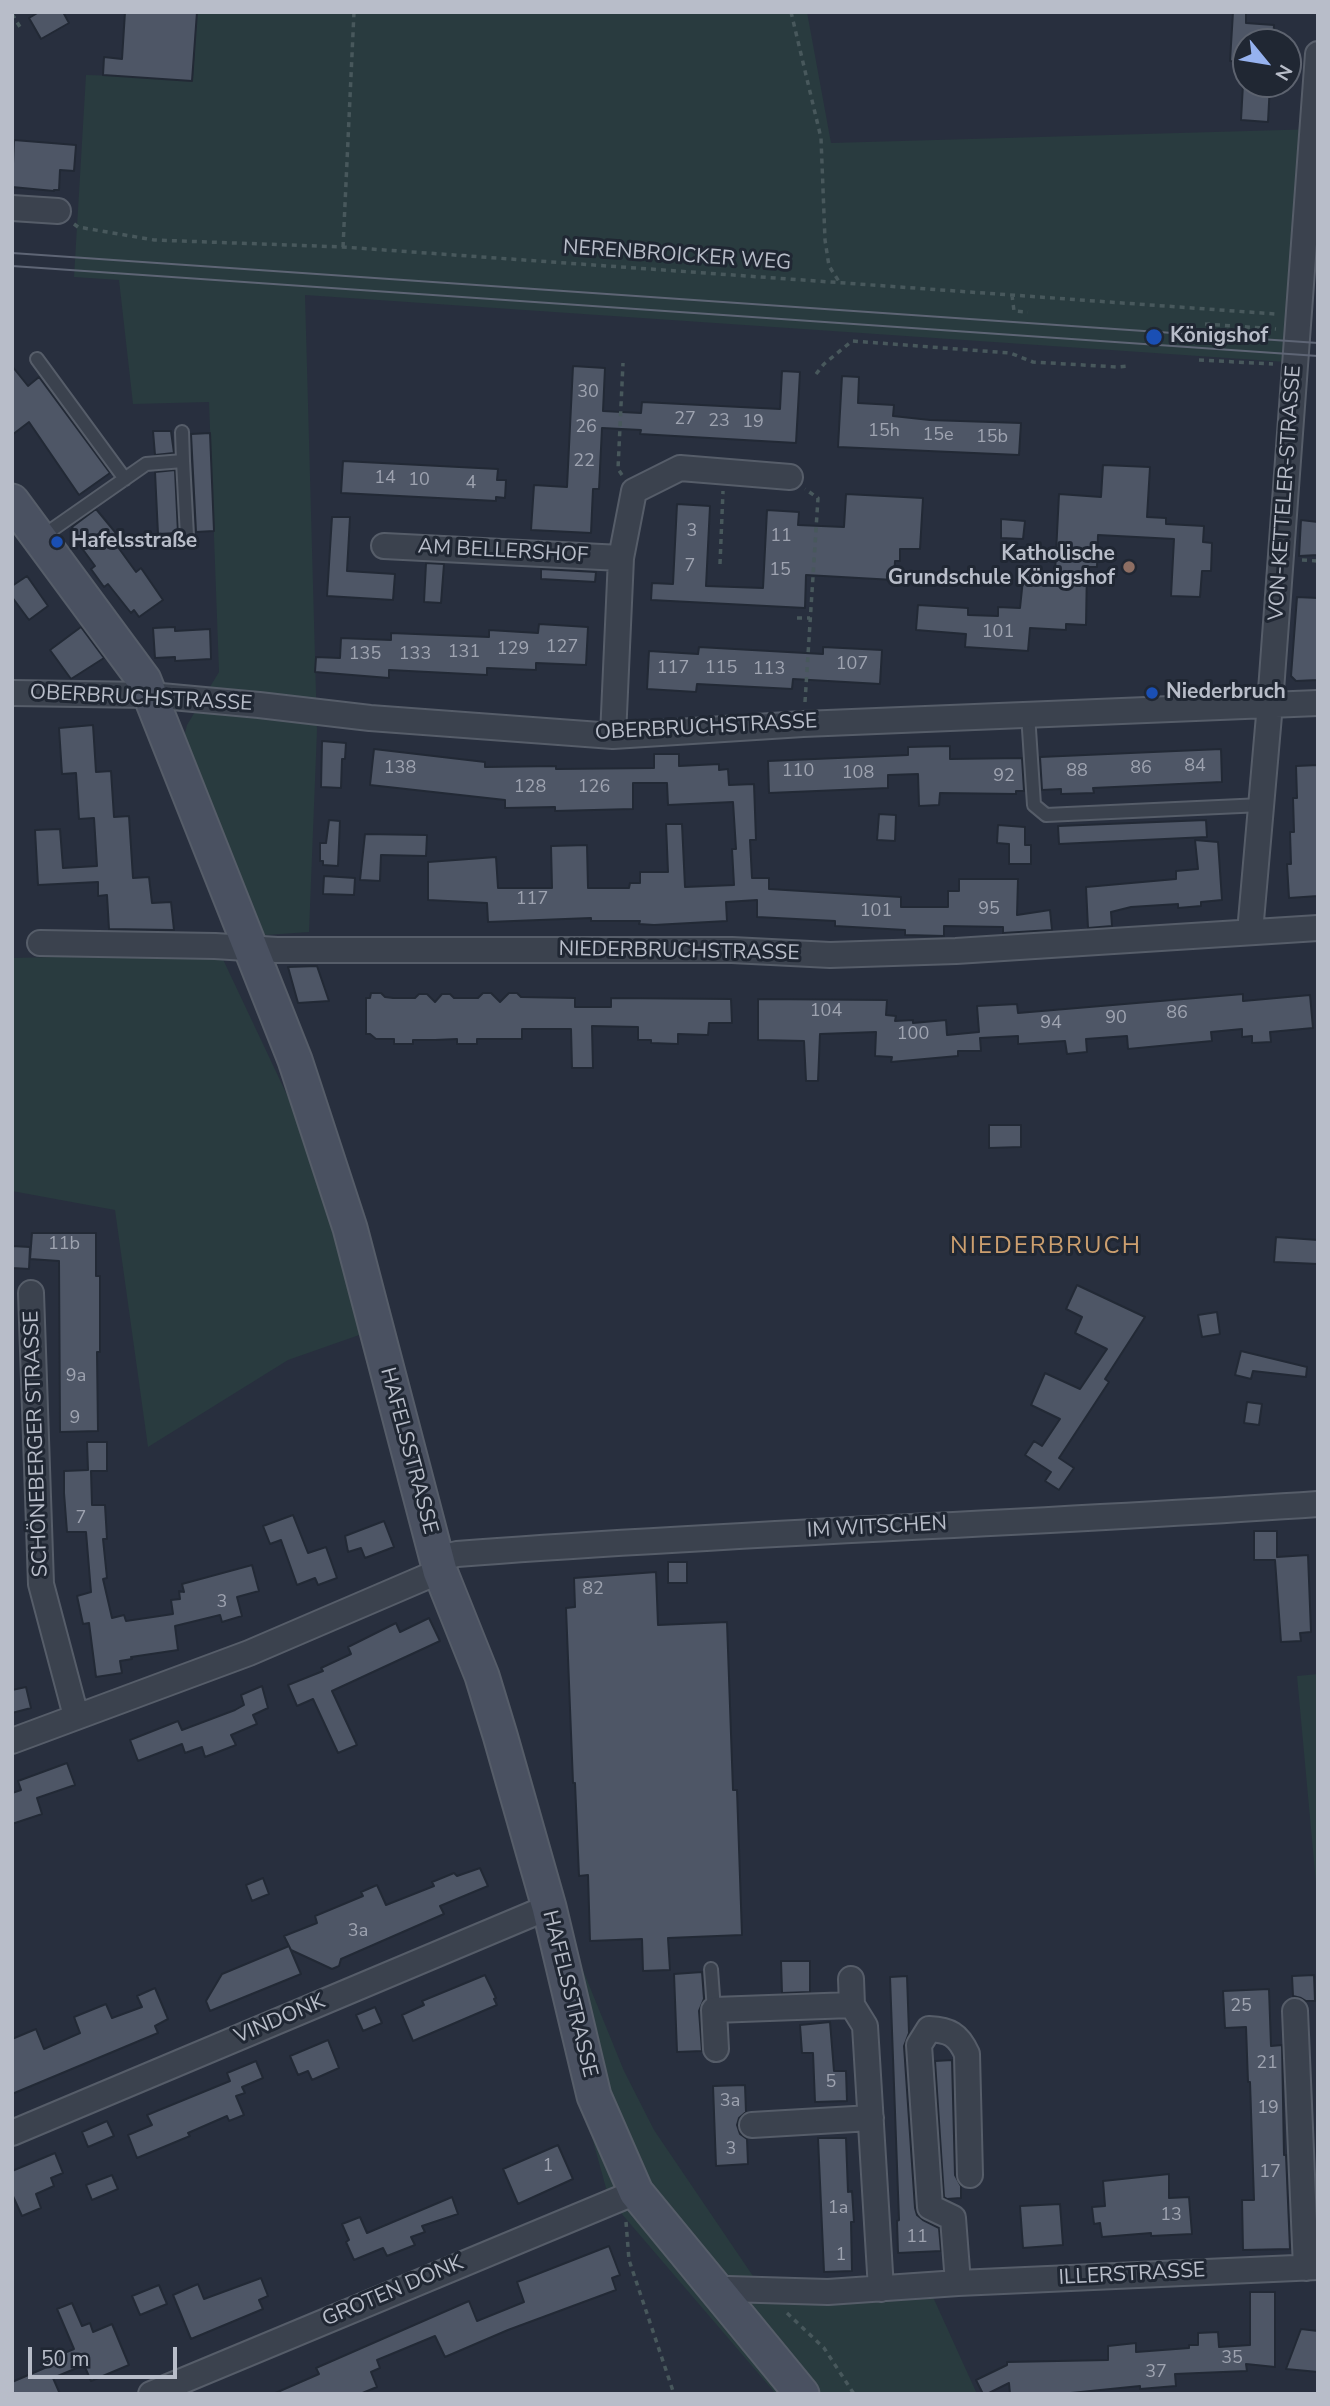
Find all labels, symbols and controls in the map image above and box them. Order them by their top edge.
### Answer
north arrow [1232,28,1302,98]
text: N [1269,60,1298,85]
street label: NERENBROICKER WEG [562,235,792,277]
place label: Königshof [1170,324,1268,350]
marker: Königshof [1144,327,1164,347]
street label: VON-KETTELER-STRASSE [1265,365,1307,621]
house number: 30 [577,382,599,404]
house number: 27 [674,409,696,431]
house number: 23 [708,411,730,433]
house number: 19 [742,412,764,434]
house number: 26 [575,417,597,439]
house number: 15h [868,421,900,443]
house number: 15e [922,425,954,447]
house number: 15b [976,427,1008,449]
house number: 22 [573,451,595,473]
house number: 14 [374,468,396,490]
house number: 10 [408,470,430,492]
house number: 4 [466,473,476,495]
house number: 3 [687,521,697,543]
house number: 11 [770,526,792,548]
place label: Hafelsstraße [71,529,197,555]
marker: Hafelsstraße [49,534,65,550]
street label: AM BELLERSHOF [417,535,589,569]
place label: Katholische Grundschule Königshof [888,542,1115,592]
house number: 7 [685,556,695,578]
marker: Katholische Grundschule Königshof [1121,559,1137,575]
house number: 15 [769,560,791,582]
house number: 101 [982,622,1014,644]
house number: 127 [546,637,578,659]
house number: 129 [497,639,529,661]
house number: 131 [448,642,480,664]
house number: 135 [349,644,381,666]
house number: 133 [399,644,431,666]
house number: 107 [836,654,868,676]
house number: 117 [657,658,689,680]
house number: 115 [705,658,737,680]
house number: 113 [753,659,785,681]
place label: Niederbruch [1166,680,1286,706]
street label: OBERBRUCHSTRASSE [29,681,253,717]
marker: Niederbruch [1144,685,1160,701]
street label: OBERBRUCHSTRASSE [594,710,818,746]
house number: 84 [1184,756,1206,778]
house number: 138 [384,758,416,780]
house number: 86 [1130,758,1152,780]
house number: 110 [782,761,814,783]
house number: 88 [1066,761,1088,783]
house number: 108 [842,763,874,785]
house number: 92 [993,766,1015,788]
house number: 128 [514,777,546,799]
house number: 126 [578,777,610,799]
house number: 117 [516,889,548,911]
house number: 95 [978,899,1000,921]
house number: 101 [860,901,892,923]
street label: NIEDERBRUCHSTRASSE [558,937,800,967]
house number: 104 [810,1001,842,1023]
house number: 86 [1166,1003,1188,1025]
house number: 90 [1105,1008,1127,1030]
house number: 94 [1040,1013,1062,1035]
house number: 100 [897,1024,929,1046]
district label: NIEDERBRUCH [951,1233,1141,1261]
house number: 11b [48,1234,80,1256]
street label: SCHÖNEBERGER STRASSE [20,1310,54,1578]
street label: HAFELSSTRASSE [374,1365,442,1537]
house number: 9a [66,1366,86,1388]
house number: 9 [70,1408,80,1430]
house number: 7 [76,1508,86,1530]
street label: IM WITSCHEN [806,1512,948,1544]
house number: 82 [582,1579,604,1601]
house number: 3 [217,1592,227,1614]
street label: HAFELSSTRASSE [536,1908,602,2080]
house number: 3a [348,1921,368,1943]
street label: VINDONK [231,1990,329,2050]
house number: 25 [1230,1996,1252,2018]
house number: 21 [1256,2053,1278,2075]
house number: 5 [826,2072,836,2094]
house number: 3a [720,2091,740,2113]
house number: 19 [1257,2098,1279,2120]
house number: 3 [726,2139,736,2161]
house number: 1 [543,2156,553,2178]
house number: 17 [1259,2162,1281,2184]
house number: 1a [828,2198,848,2220]
house number: 13 [1160,2205,1182,2227]
house number: 11 [906,2227,928,2249]
house number: 1 [836,2245,846,2267]
street label: GROTEN DONK [319,2251,467,2333]
street label: ILLERSTRASSE [1058,2259,1206,2291]
scale bar [32,2332,180,2376]
text: 50 m [41,2345,90,2373]
house number: 35 [1221,2348,1243,2370]
house number: 37 [1145,2362,1167,2384]

